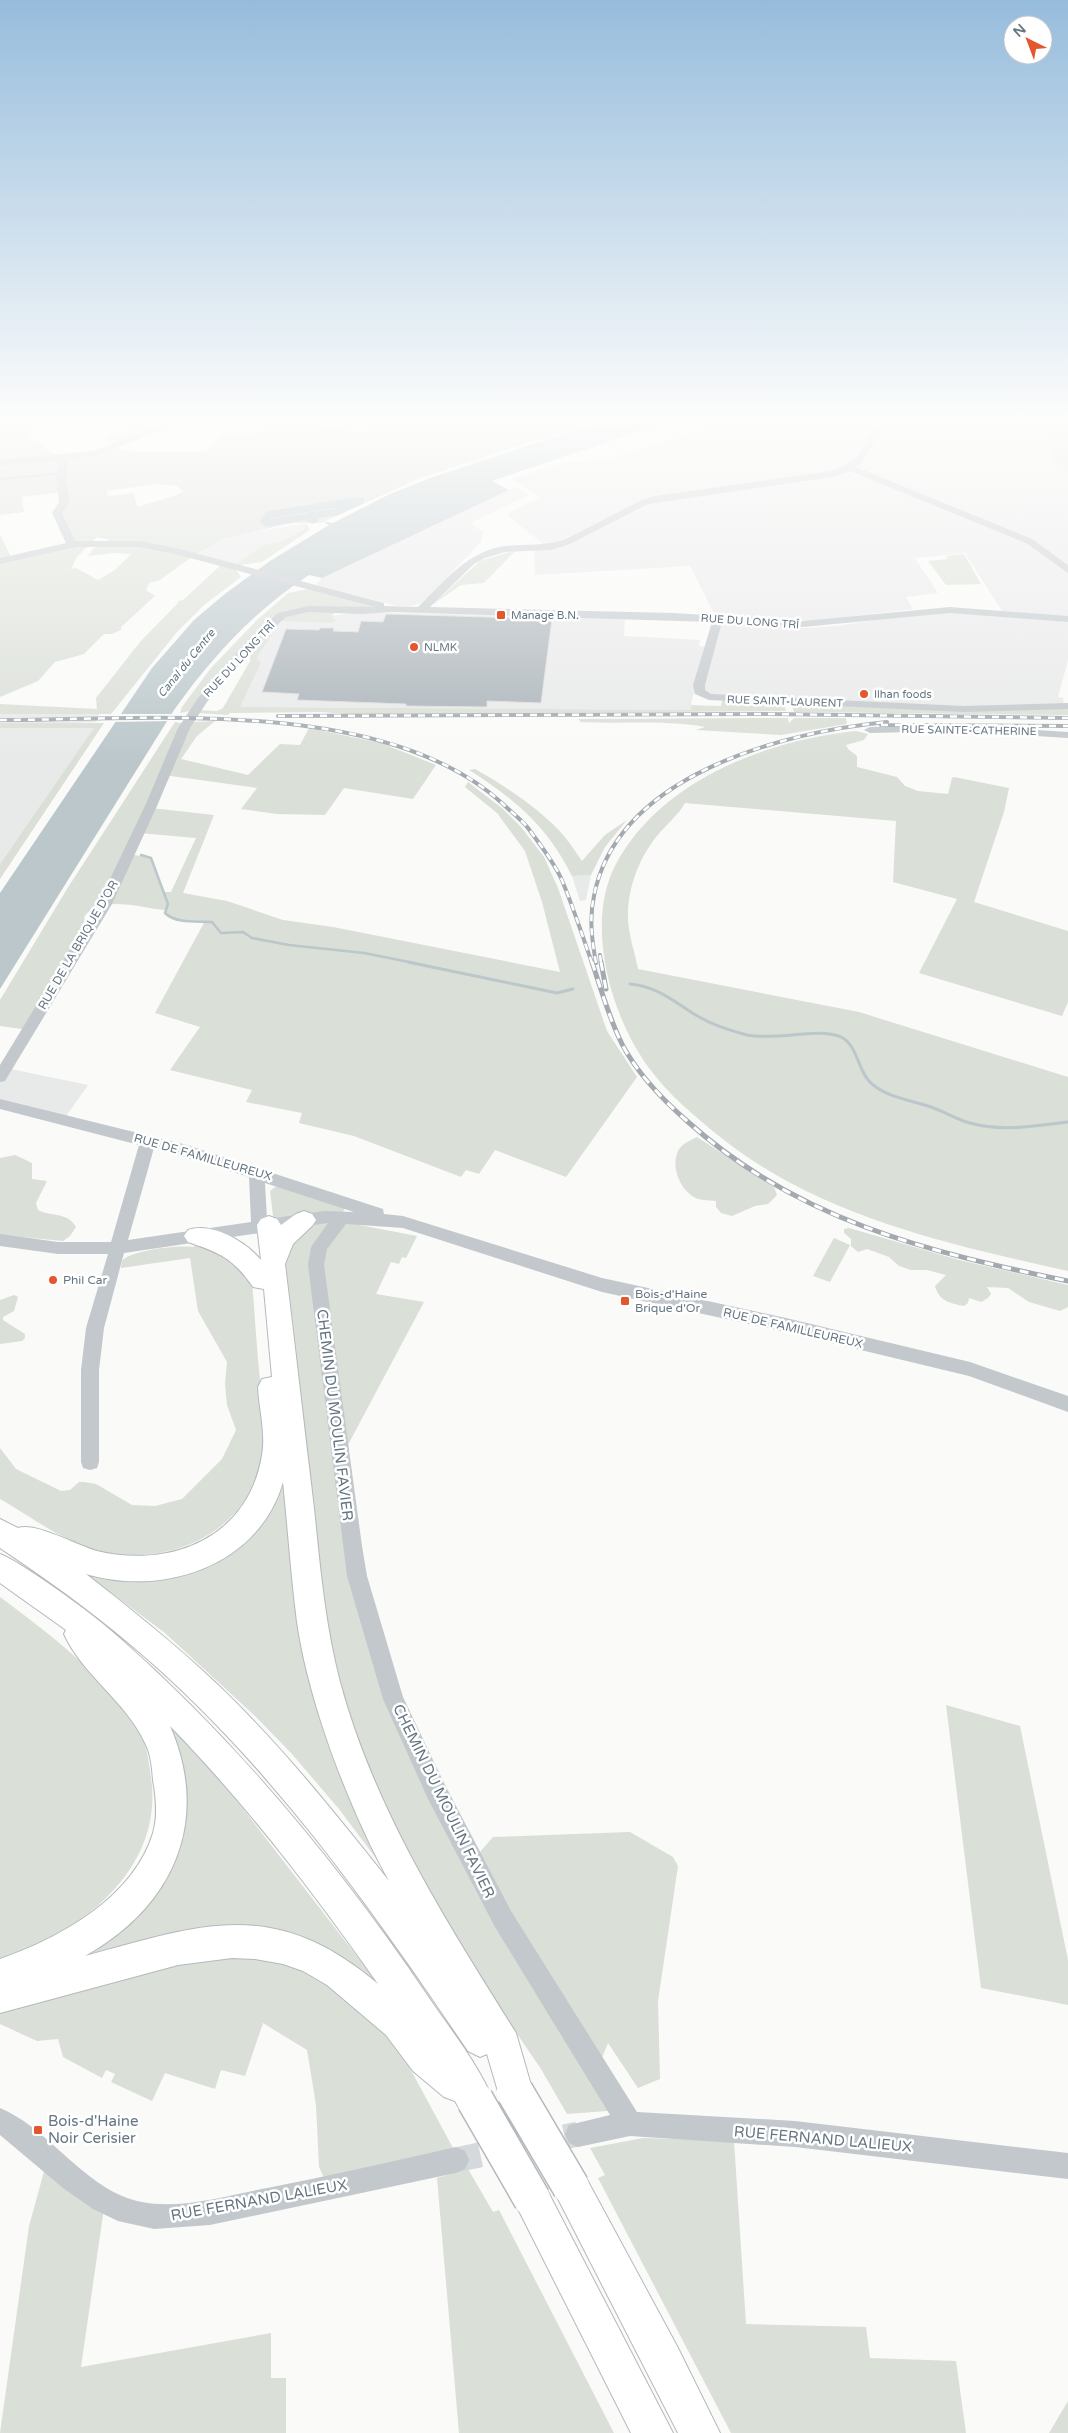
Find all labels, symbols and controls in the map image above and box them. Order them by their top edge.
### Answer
north arrow [1003,15,1053,65]
text: N [1010,21,1030,41]
marker: Manage B.N. [495,609,507,621]
place label: Manage B.N. [511,609,579,622]
street label: RUE DU LONG TRÎ [700,612,800,631]
street label: RUE DU LONG TRÎ [201,618,278,700]
water label: Canal du Centre [155,626,218,700]
marker: NLMK [408,641,420,653]
place label: NLMK [424,641,458,654]
marker: Ilhan foods [858,688,870,700]
place label: Ilhan foods [874,688,932,701]
street label: RUE SAINT-LAURENT [727,693,844,710]
street label: RUE SAINTE-CATHERINE [901,723,1037,738]
street label: RUE DE LA BRIQUE D'OR [35,878,121,1012]
street label: RUE DE FAMILLEUREUX [132,1131,274,1183]
place label: Phil Car [63,1273,107,1287]
marker: Phil Car [47,1274,59,1286]
place label: Bois-d'Haine Brique d'Or [635,1287,708,1315]
marker: Bois-d'Haine Brique d'Or [619,1295,631,1307]
street label: RUE DE FAMILLEUREUX [722,1305,864,1351]
street label: CHEMIN DU MOULIN FAVIER [313,1308,357,1522]
street label: CHEMIN DU MOULIN FAVIER [389,1701,499,1901]
place label: Bois-d'Haine Noir Cerisier [48,2112,138,2147]
street label: RUE FERNAND LALIEUX [733,2122,913,2156]
marker: Bois-d'Haine Noir Cerisier [32,2124,44,2136]
street label: RUE FERNAND LALIEUX [169,2176,349,2224]

